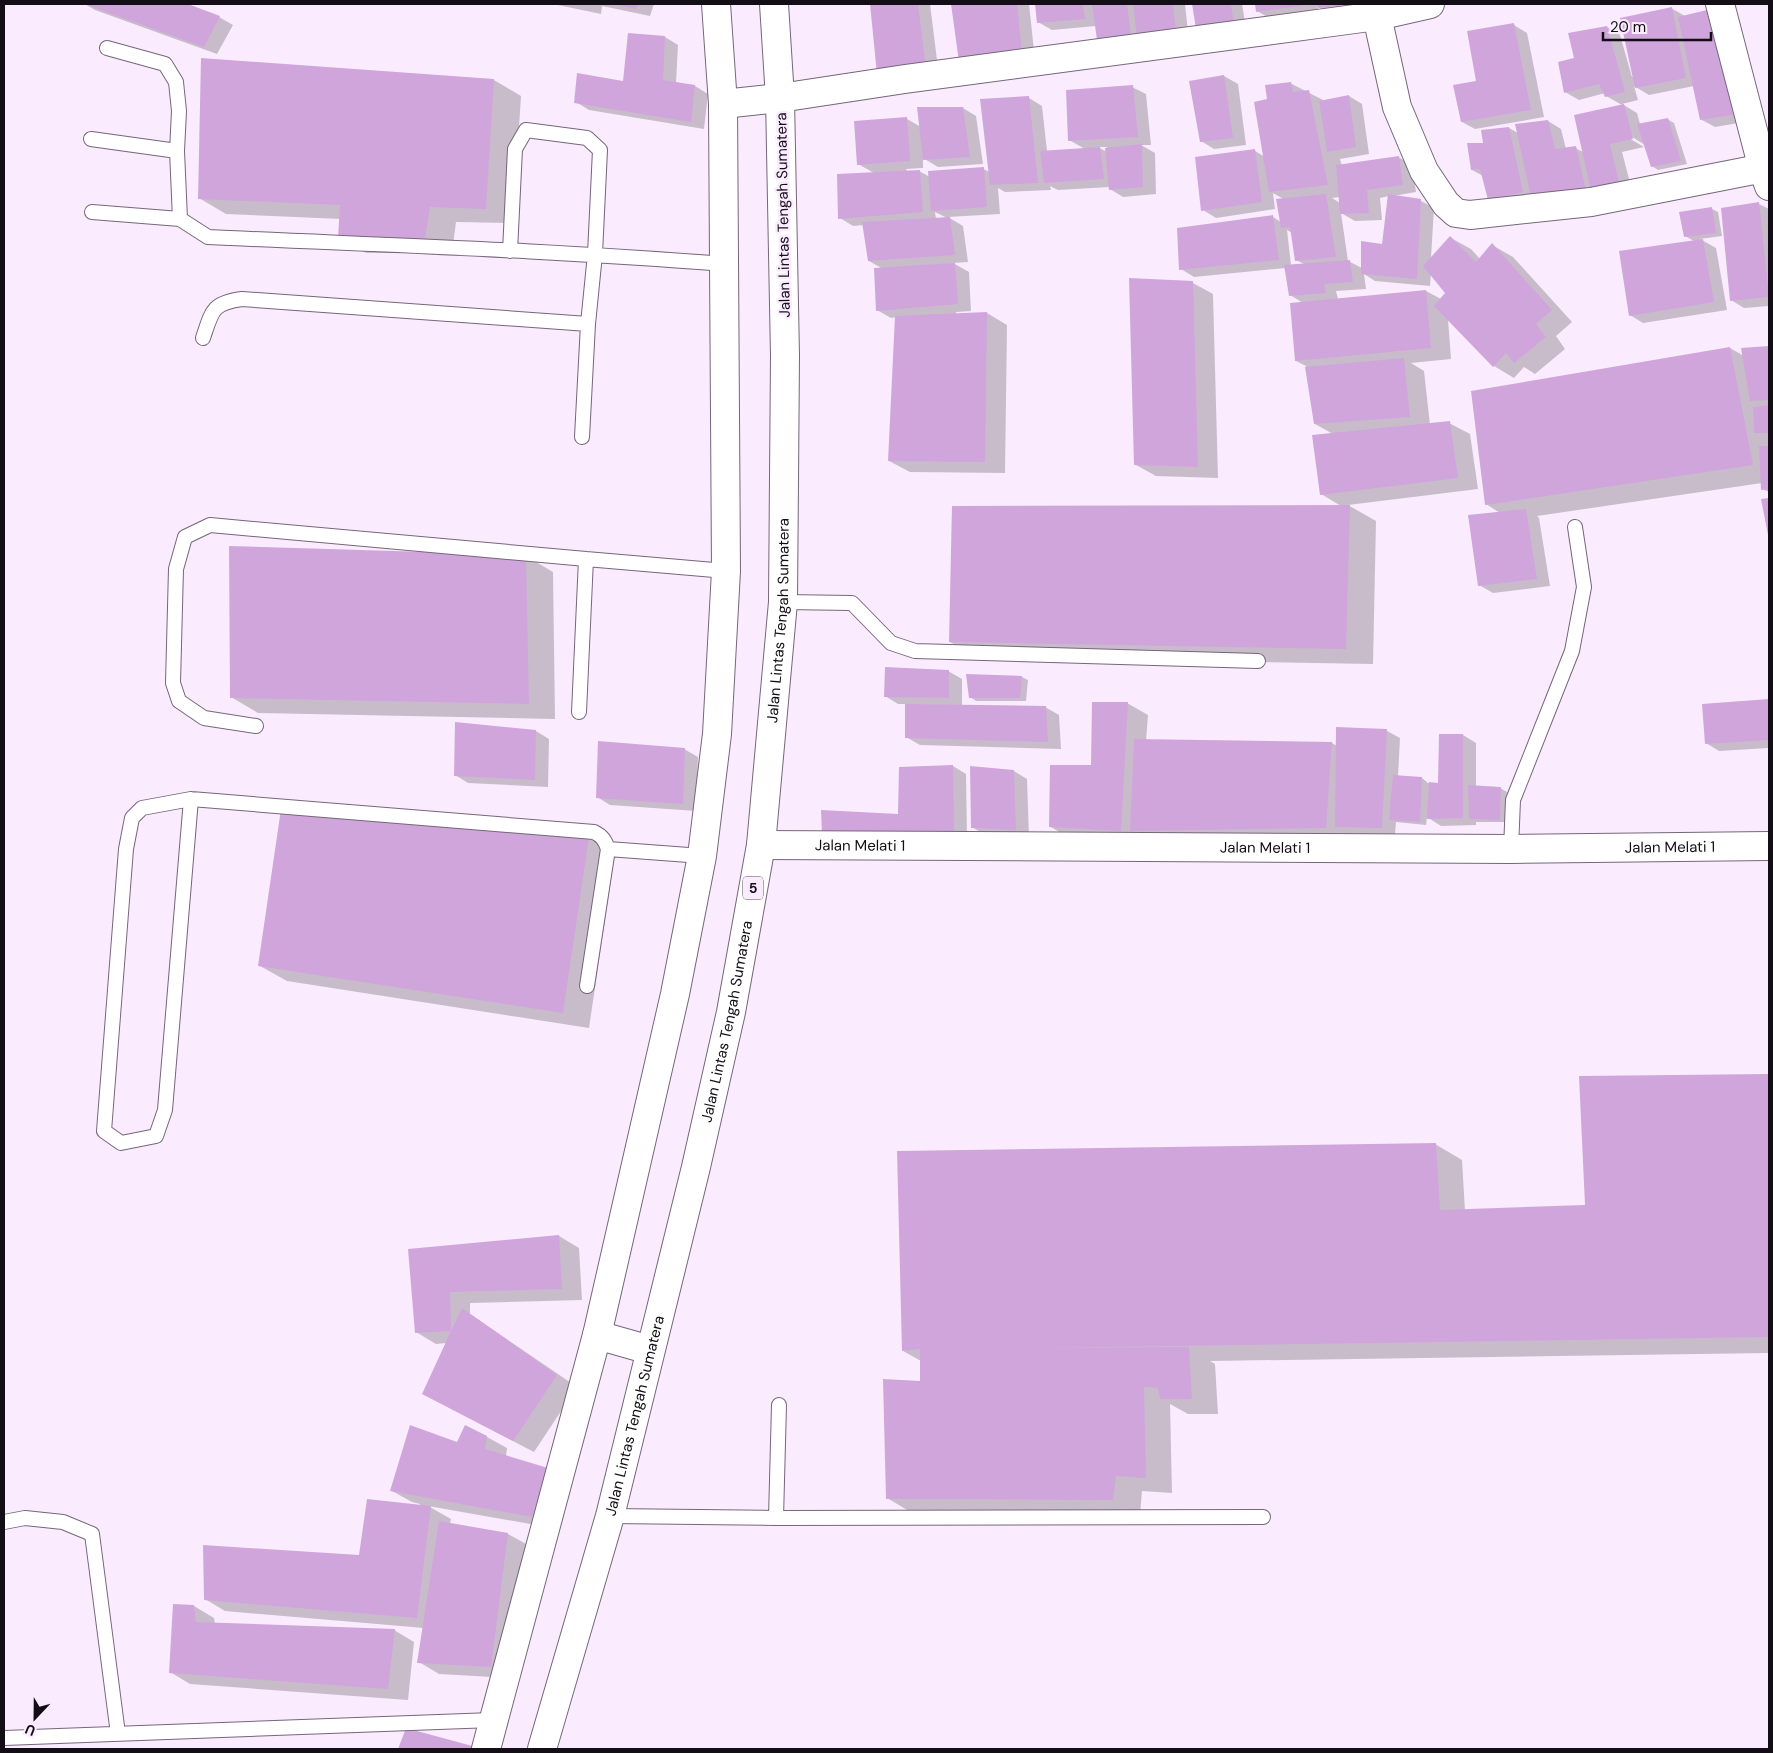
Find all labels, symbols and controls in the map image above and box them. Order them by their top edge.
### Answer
scale bar [1603,10,1710,42]
text: 20 m [1610,17,1646,37]
street label: Jalan Lintas Tengah Sumatera [771,112,795,318]
street label: Jalan Lintas Tengah Sumatera [762,518,794,724]
street label: Jalan Melati 1 [815,835,905,856]
street label: Jalan Melati 1 [1220,837,1310,858]
street label: Jalan Melati 1 [1625,837,1715,858]
road number: 5 [743,876,763,900]
street label: Jalan Lintas Tengah Sumatera [696,919,757,1124]
street label: Jalan Lintas Tengah Sumatera [600,1314,669,1518]
north arrow [10,1693,60,1743]
text: U [22,1720,38,1740]

